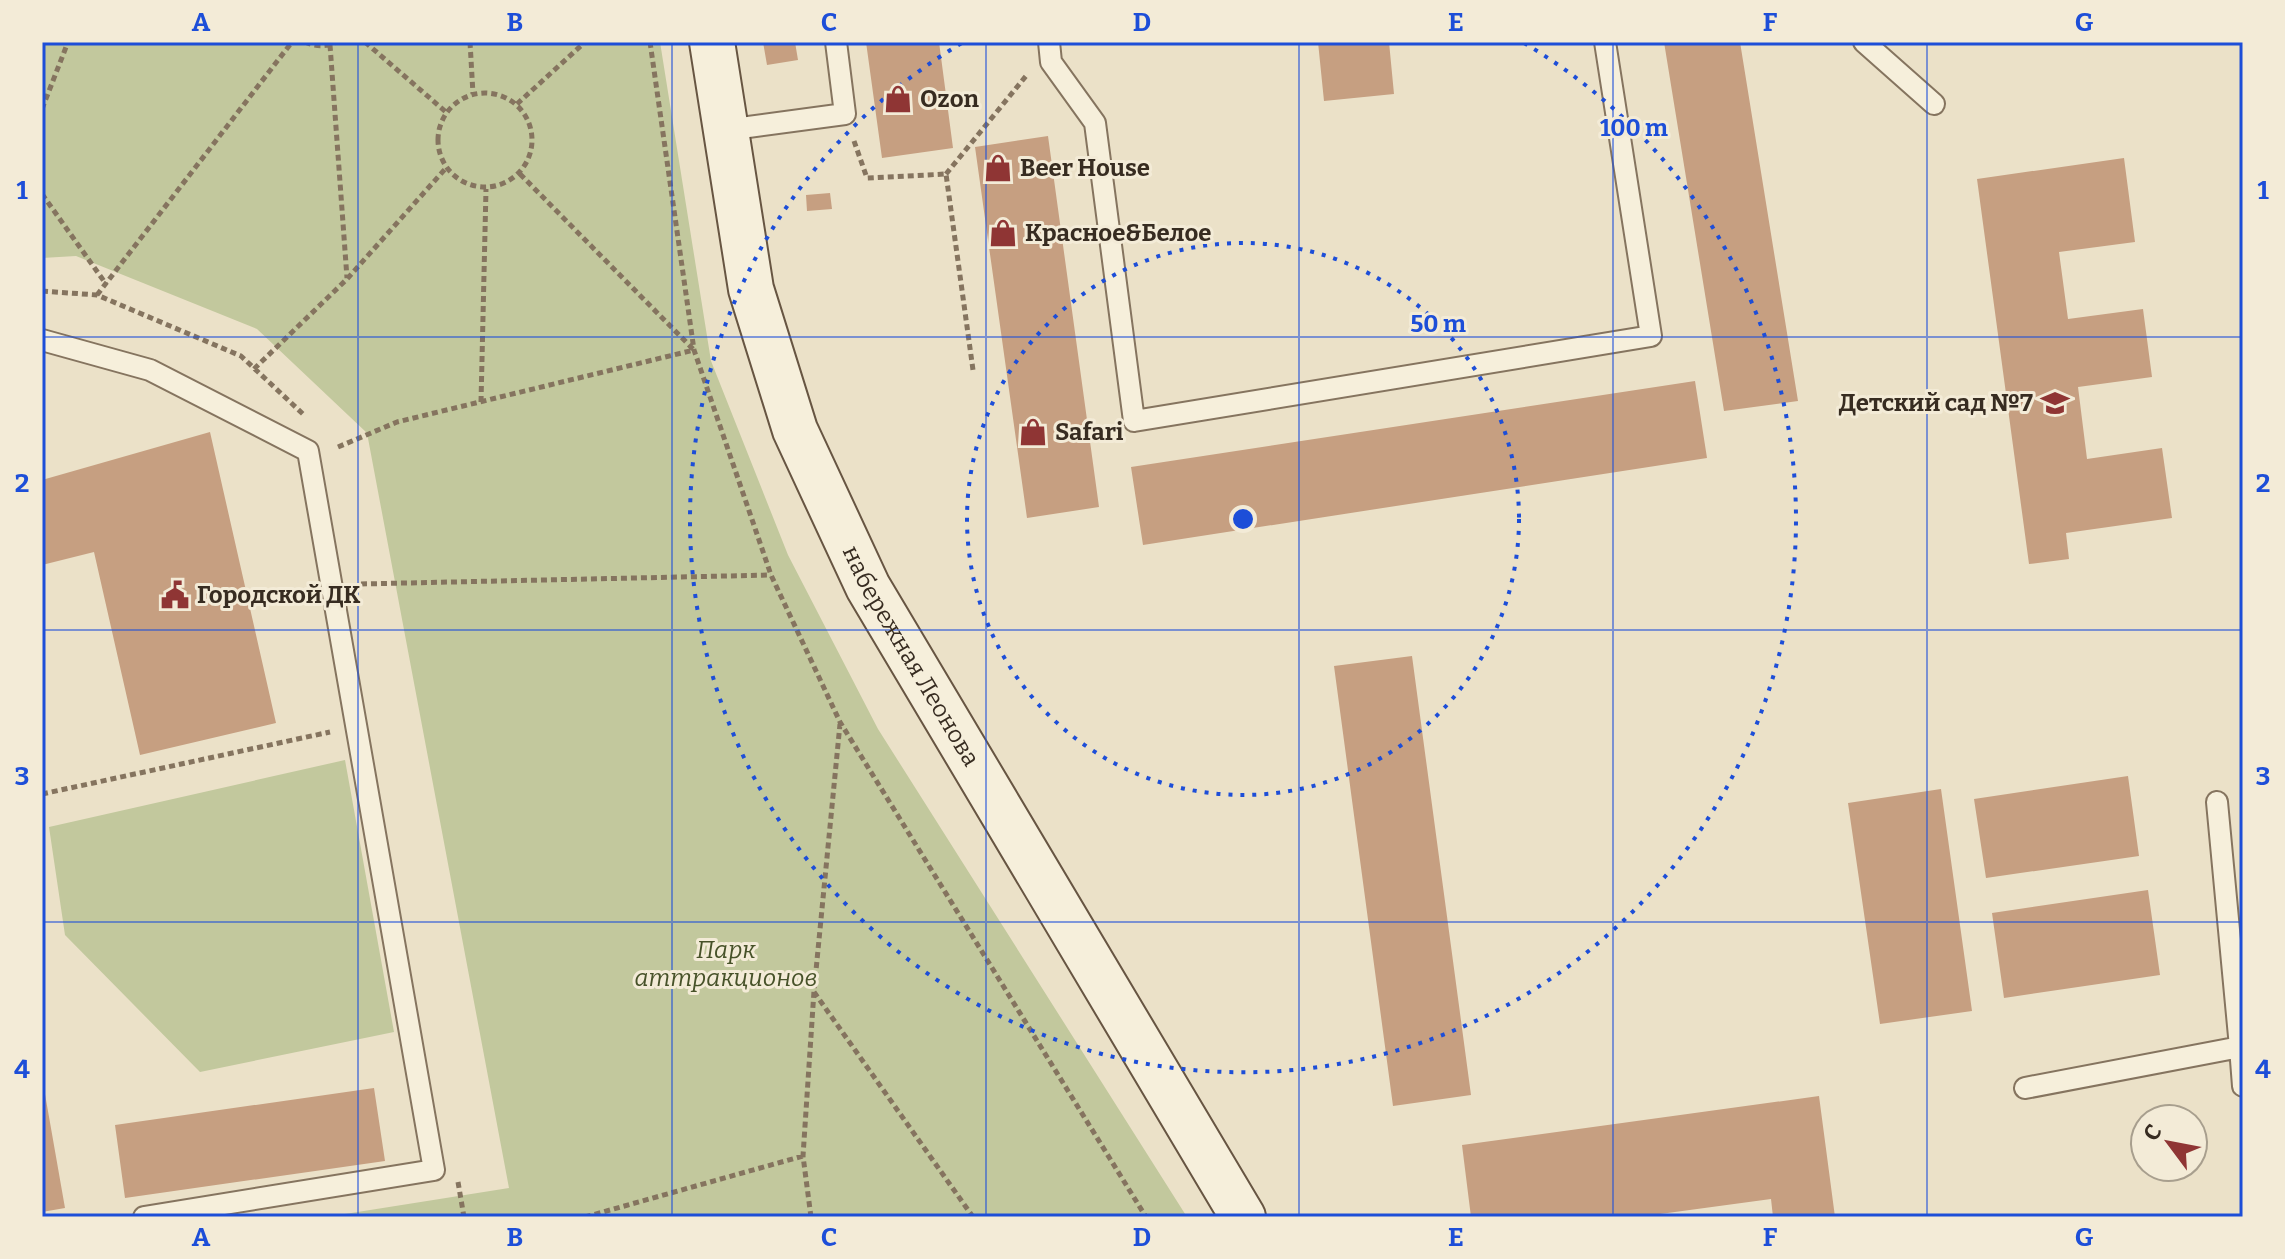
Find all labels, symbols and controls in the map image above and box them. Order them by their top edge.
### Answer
text: A [192,7,211,38]
text: B [507,7,523,38]
text: C [821,7,837,38]
text: D [1133,7,1151,38]
text: E [1448,7,1464,38]
text: F [1763,7,1778,38]
text: G [2075,7,2094,38]
shop icon: Ozon [883,84,913,114]
place label: Ozon [920,85,980,113]
text: 100 m [1600,114,1668,142]
shop icon: Beer House [983,153,1013,183]
place label: Beer House [1020,154,1150,182]
text: 1 [16,175,28,206]
text: 1 [2257,175,2269,206]
shop icon: Красное&Белое [988,218,1018,248]
place label: Красное&Белое [1025,219,1211,247]
text: 50 m [1410,310,1466,338]
school or university icon: Детский сад №7 [2040,388,2070,418]
place label: Детский сад №7 [1839,389,2033,417]
shop icon: Safari [1018,417,1048,447]
place label: Safari [1055,418,1124,446]
text: 2 [15,468,29,499]
text: 2 [2256,468,2270,499]
centre of rings [1229,505,1257,533]
street label: набережная Леонова [837,541,985,771]
public building icon: Городской ДК [160,580,190,610]
place label: Городской ДК [197,581,361,609]
text: 3 [15,761,29,792]
text: 3 [2256,761,2270,792]
park label: Парк аттракционов [634,936,818,992]
text: 4 [14,1054,30,1085]
text: 4 [2255,1054,2271,1085]
north arrow [2129,1103,2209,1183]
text: С [2137,1120,2168,1146]
text: A [192,1222,211,1253]
text: B [507,1222,523,1253]
text: C [821,1222,837,1253]
text: D [1133,1222,1151,1253]
text: E [1448,1222,1464,1253]
text: F [1763,1222,1778,1253]
text: G [2075,1222,2094,1253]

